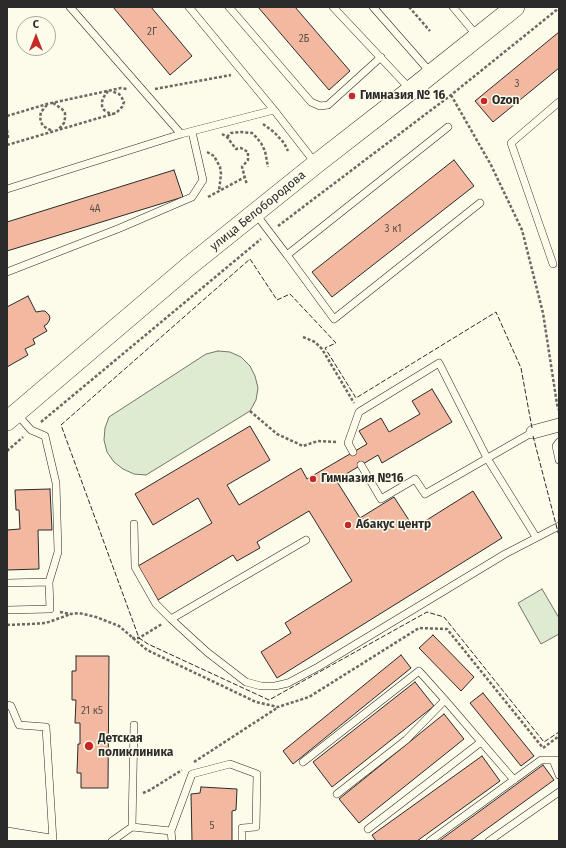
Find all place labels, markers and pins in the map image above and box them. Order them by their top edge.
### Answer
place label: Гимназия № 16 [360,89,445,103]
marker: Гимназия № 16 [347,91,357,101]
place label: Ozon [492,94,520,108]
marker: Ozon [479,96,489,106]
place label: Гимназия №16 [321,472,403,486]
marker: Гимназия №16 [308,474,318,484]
place label: Абакус центр [356,518,431,532]
marker: Абакус центр [343,520,353,530]
place label: Детская поликлиника [98,732,173,760]
marker: Детская поликлиника [83,740,95,752]

